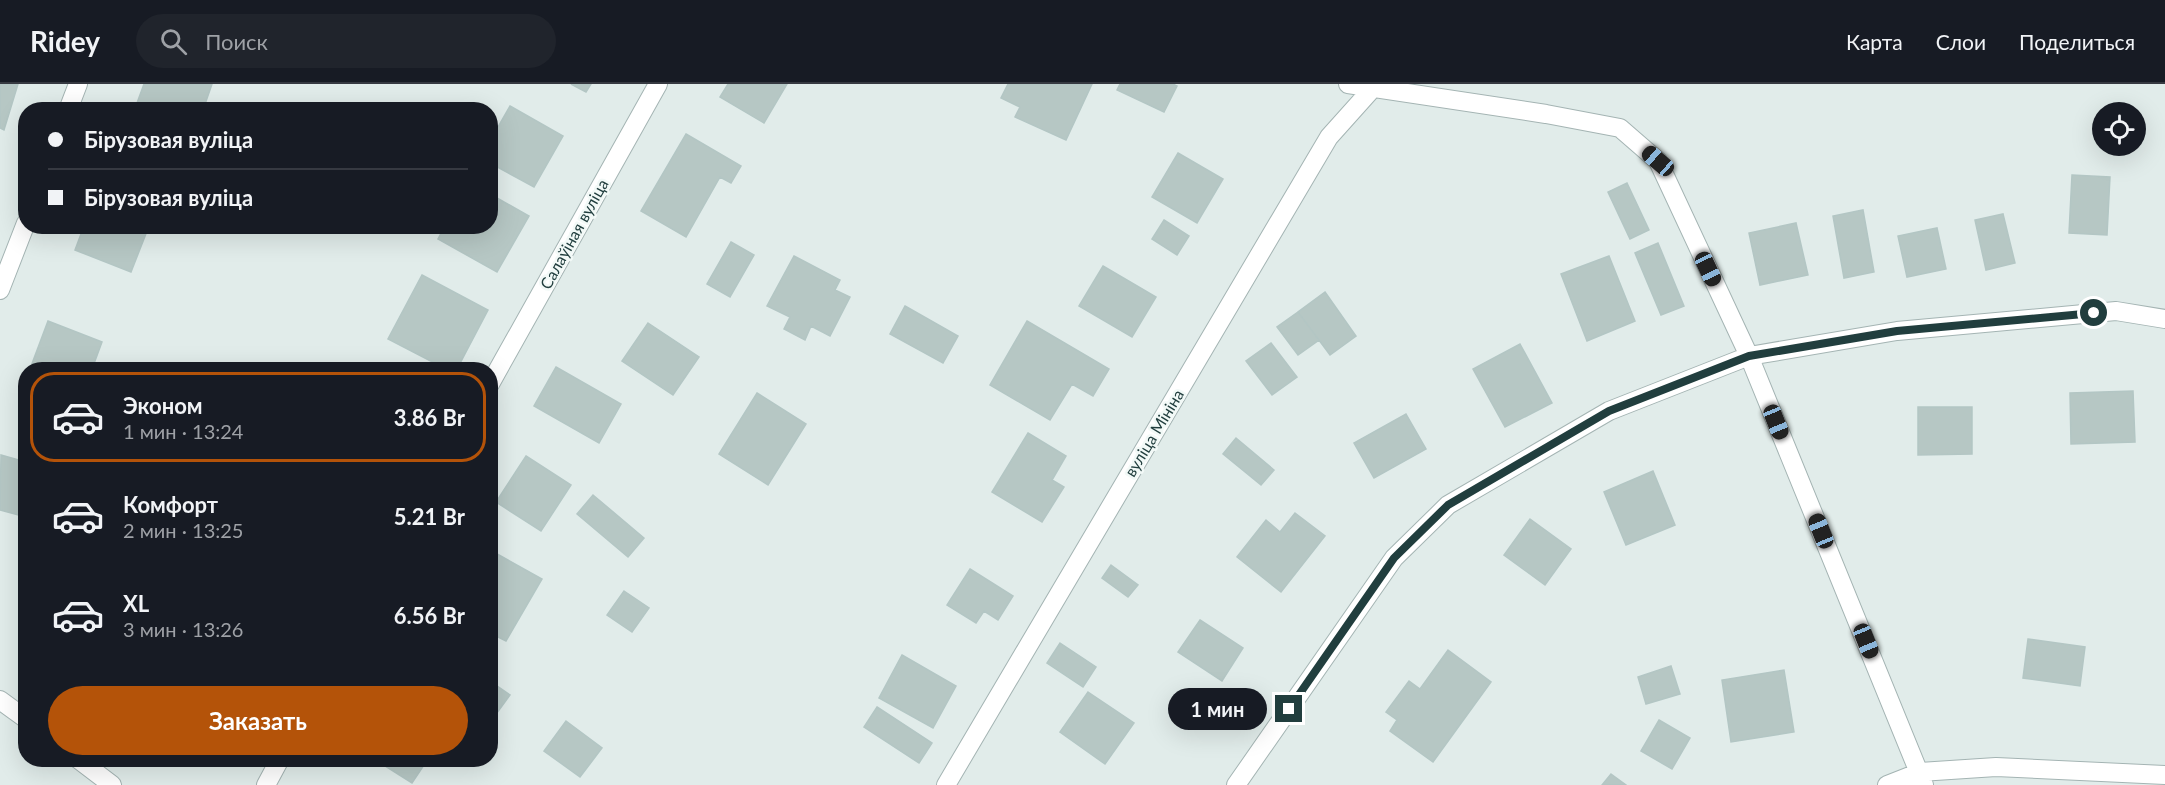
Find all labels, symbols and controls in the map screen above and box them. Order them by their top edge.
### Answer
search box [136,14,556,68]
text: Ridey [30,24,100,58]
icon: search [157,25,190,58]
text: Поиск [205,28,268,55]
text: Карта [1846,29,1903,54]
text: Слои [1936,29,1986,54]
text: Поделиться [2019,29,2135,54]
map controls [2092,102,2146,156]
button: locate [2092,102,2146,156]
text: Бірузовая вуліца [84,126,253,153]
car [1639,142,1677,180]
street label: Салаўіная вуліца [535,175,612,292]
text: Бірузовая вуліца [84,184,253,211]
car [1692,249,1724,289]
route start [2080,299,2107,326]
street label: вуліца Мініна [1120,386,1187,480]
icon: car [51,390,105,444]
text: Эконом [123,392,203,419]
car [1761,402,1791,442]
text: 3.86 Br [394,404,465,431]
text: 1 мин · 13:24 [123,419,243,443]
icon: car [51,489,105,543]
text: Комфорт [123,491,218,518]
text: 5.21 Br [394,503,465,530]
car [1806,511,1836,551]
text: 2 мин · 13:25 [123,518,243,542]
icon: car [51,588,105,642]
text: XL [123,590,149,617]
text: 6.56 Br [394,602,465,629]
text: 3 мин · 13:26 [123,617,243,641]
car [1851,621,1881,661]
button: Заказать [48,686,468,755]
callout: 1 мин [1169,688,1268,730]
route end [1275,695,1302,722]
text: 1 мин [1191,697,1244,721]

